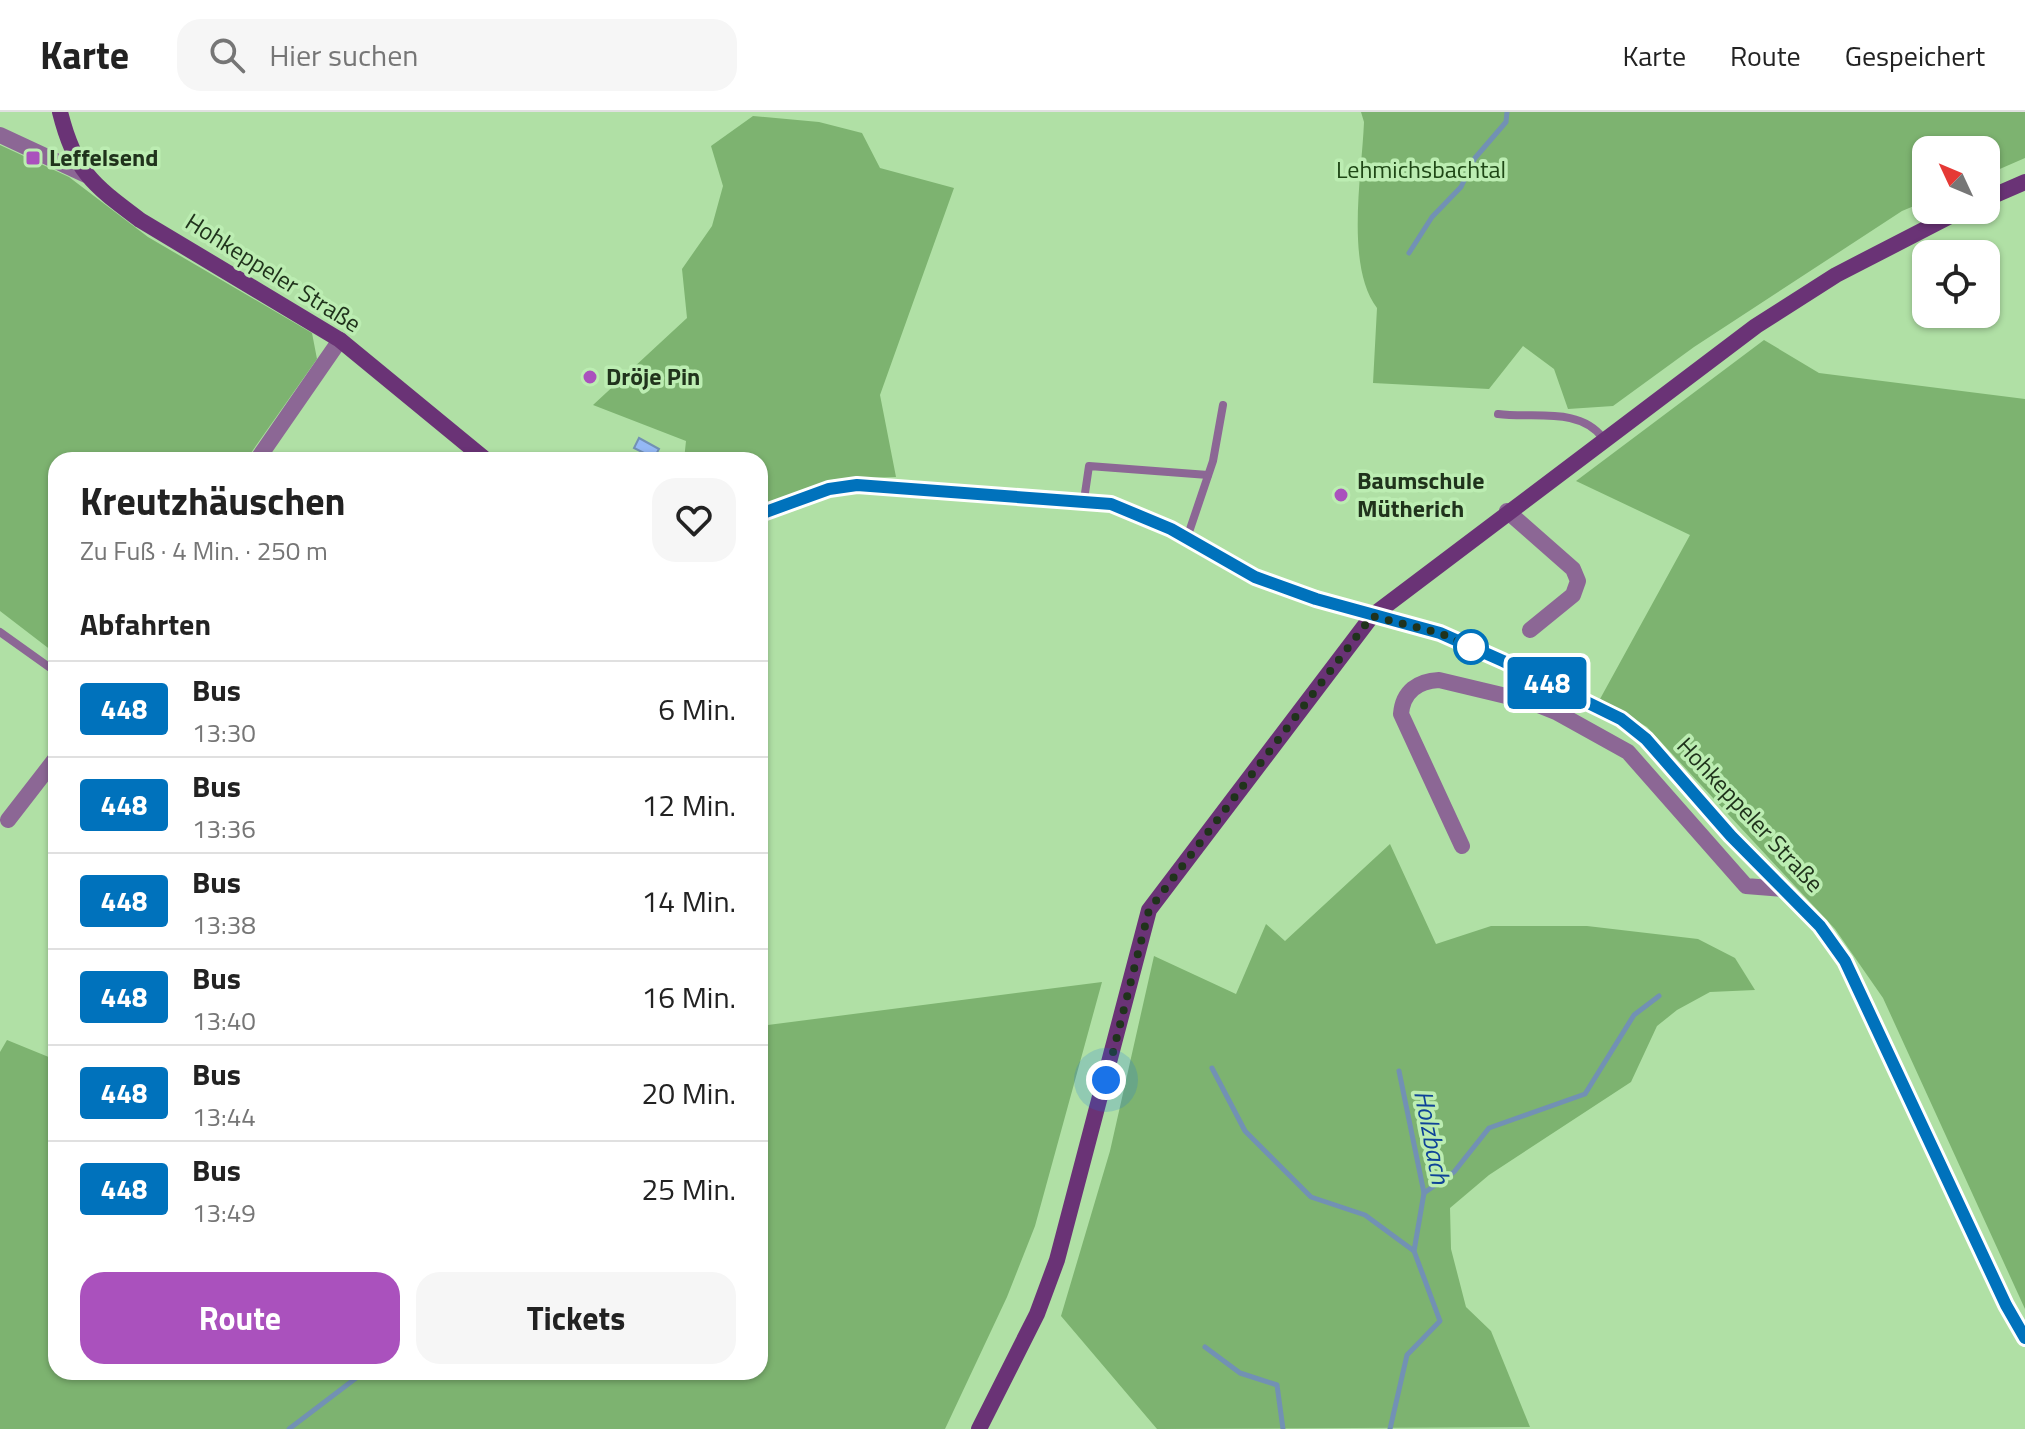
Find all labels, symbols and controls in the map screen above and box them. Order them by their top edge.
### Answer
search box [177,19,737,91]
text: Karte [40,26,129,84]
text: Hier suchen [269,32,418,78]
icon: search [205,33,249,77]
text: Karte [1622,34,1686,77]
text: Route [1730,34,1801,77]
text: Gespeichert [1845,34,1985,77]
north arrow [1912,136,2000,224]
map controls [1912,136,2000,328]
place label: Leffelsend [49,139,158,175]
marker: Leffelsend [24,149,42,167]
park label: Lehmichsbachtal [1336,151,1506,187]
street label: Hohkeppeler Straße [179,204,368,341]
button: locate [1912,240,2000,328]
place label: Dröje Pin [606,358,700,394]
marker: Dröje Pin [581,368,599,386]
place label: Baumschule Mütherich [1357,462,1485,526]
text: Kreutzhäuschen [80,472,346,530]
button: heart [652,478,736,562]
marker: Baumschule Mütherich [1332,486,1350,504]
text: Zu Fuß · 4 Min. · 250 m [80,531,328,570]
text: Abfahrten [80,601,211,647]
unlabelled marker [1454,630,1488,664]
line badge: 448 [1501,657,1593,709]
text: 448 [1523,661,1571,704]
text: Bus [192,667,241,713]
text: 6 Min. [658,686,736,732]
text: 448 [100,687,148,730]
text: 13:30 [192,713,256,752]
street label: Hohkeppeler Straße [1669,729,1832,900]
text: Bus [192,763,241,809]
text: 12 Min. [641,782,736,828]
text: 448 [100,783,148,826]
text: 13:36 [192,809,256,848]
text: Bus [192,859,241,905]
text: 14 Min. [641,878,736,924]
text: 448 [100,879,148,922]
text: 13:38 [192,905,256,944]
text: Bus [192,955,241,1001]
text: 16 Min. [641,974,736,1020]
text: 448 [100,975,148,1018]
text: 13:40 [192,1001,256,1040]
text: Bus [192,1051,241,1097]
your location [1086,1060,1126,1100]
text: 20 Min. [641,1070,736,1116]
text: 448 [100,1071,148,1114]
water label: Holzbach [1404,1087,1461,1188]
text: 13:44 [192,1097,256,1136]
text: Bus [192,1147,241,1193]
text: 25 Min. [641,1166,736,1212]
text: 448 [100,1167,148,1210]
text: 13:49 [192,1193,256,1232]
button: Route [80,1272,400,1364]
button: Tickets [416,1272,736,1364]

